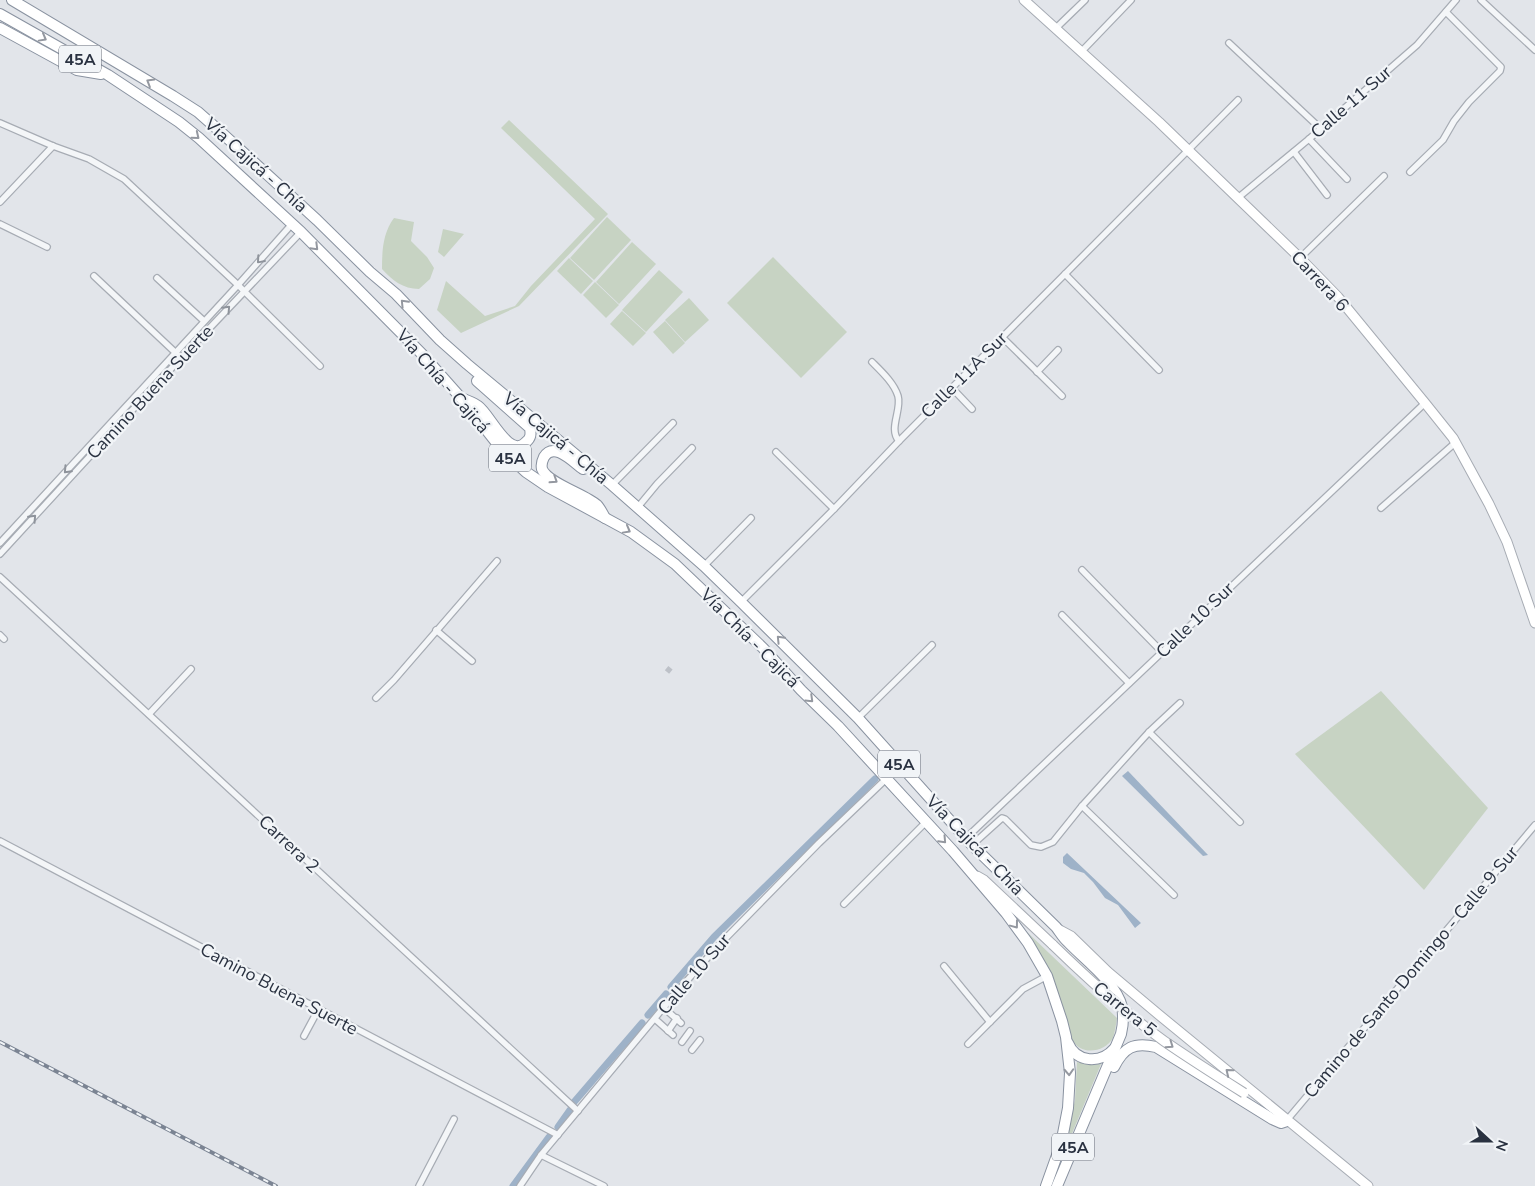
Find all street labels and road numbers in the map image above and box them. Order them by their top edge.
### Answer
road number: 45A [59,46,101,72]
street label: Calle 11 Sur [1305,60,1397,144]
street label: Vía Cajicá - Chía [198,111,313,218]
street label: Carrera 6 [1286,245,1354,317]
street label: Camino Buena Suerte [81,320,219,464]
street label: Vía Chía - Cajicá [390,323,495,438]
street label: Calle 11A Sur [916,326,1013,423]
street label: Vía Cajicá - Chía [497,386,614,489]
road number: 45A [489,444,531,472]
street label: Calle 10 Sur [1151,576,1240,663]
street label: Vía Chía - Cajicá [694,582,805,693]
road number: 45A [878,751,920,778]
street label: Vía Cajicá - Chía [920,789,1029,901]
street label: Carrera 2 [253,810,325,878]
street label: Camino de Santo Domingo - Calle 9 Sur [1298,841,1524,1103]
street label: Calle 10 Sur [652,928,736,1020]
street label: Camino Buena Suerte [196,937,362,1041]
street label: Carrera 5 [1088,976,1162,1042]
road number: 45A [1052,1134,1094,1160]

